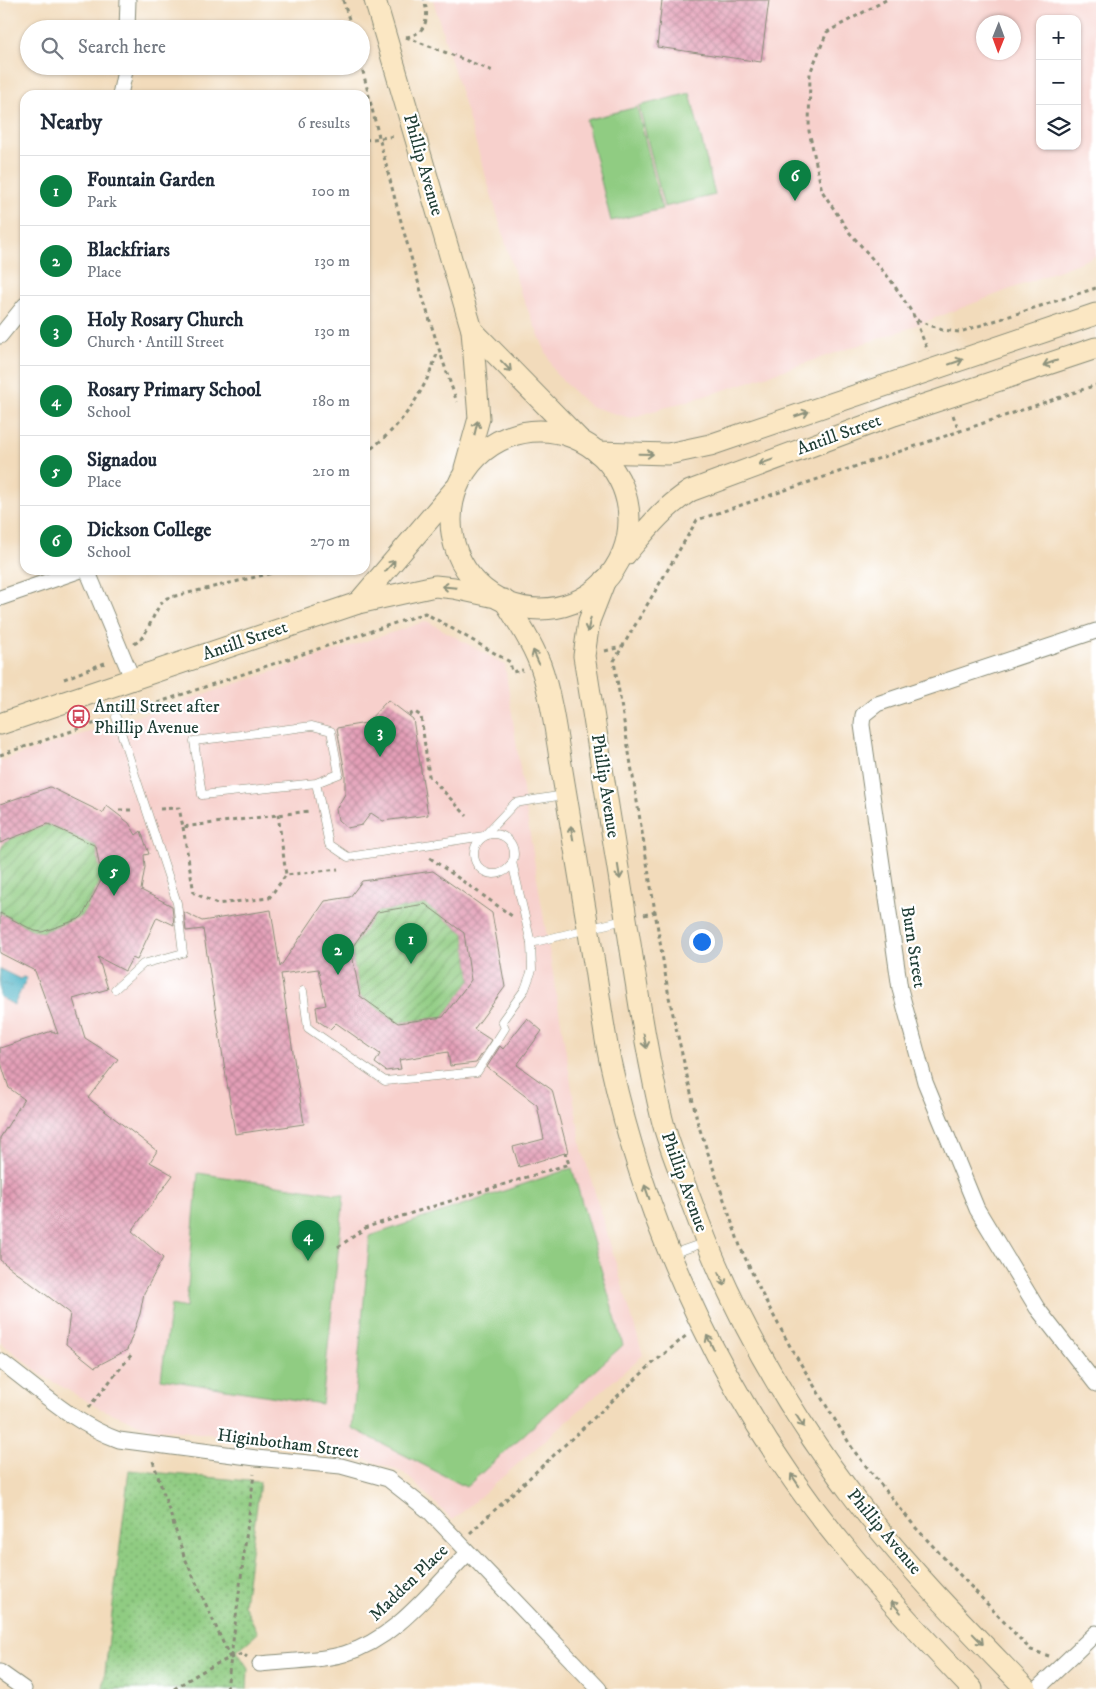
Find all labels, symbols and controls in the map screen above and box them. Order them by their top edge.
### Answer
north arrow [976,15,1021,60]
map controls [1036,15,1081,150]
button: + [1036,15,1081,60]
search box [20,20,370,75]
icon: search [38,34,66,62]
text: Search here [78,36,166,59]
button: − [1036,60,1081,105]
button: layers [1036,105,1081,150]
text: Nearby [40,110,102,136]
street label: Phillip Avenue [398,112,448,218]
text: 6 results [297,113,350,133]
pin: 6 [779,160,811,201]
text: Fountain Garden [87,169,215,192]
text: 1 [53,181,59,201]
text: 100 m [312,181,350,201]
text: Park [87,192,117,212]
text: Blackfriars [87,239,170,262]
text: 2 [52,251,60,271]
text: 130 m [314,251,350,271]
text: Place [87,262,121,282]
text: Holy Rosary Church [87,309,244,332]
text: 3 [53,321,59,341]
text: 130 m [314,321,350,341]
text: Church · Antill Street [87,332,224,352]
one-way arrow [948,356,964,366]
one-way arrow [500,359,512,372]
one-way arrow [1043,359,1058,368]
text: Rosary Primary School [87,379,261,402]
text: 4 [51,391,61,411]
text: 180 m [312,391,350,411]
text: School [87,402,131,422]
street label: Antill Street [794,409,885,460]
one-way arrow [794,409,809,418]
one-way arrow [472,421,481,437]
text: Signadou [87,449,157,472]
one-way arrow [637,449,653,459]
one-way arrow [759,458,774,467]
text: 5 [52,461,60,481]
text: 210 m [312,461,350,481]
text: Place [87,472,121,492]
text: Dickson College [87,519,211,542]
text: 6 [52,531,60,551]
text: 270 m [310,531,350,551]
text: School [87,542,131,562]
one-way arrow [384,559,395,572]
one-way arrow [441,583,457,592]
street label: Antill Street [200,616,291,666]
one-way arrow [584,617,593,633]
one-way arrow [531,650,541,665]
place label: Antill Street after Phillip Avenue [94,696,220,739]
bus stop icon: Antill Street after Phillip Avenue [66,705,90,729]
pin: 3 [364,716,396,757]
street label: Phillip Avenue [586,733,624,839]
one-way arrow [567,825,577,841]
pin: 5 [98,855,130,896]
one-way arrow [614,864,624,880]
street label: Burn Street [896,904,930,990]
pin: 1 [395,923,427,964]
your location [689,929,715,955]
pin: 2 [322,934,354,975]
one-way arrow [641,1033,651,1049]
street label: Phillip Avenue [656,1129,712,1235]
one-way arrow [642,1185,651,1200]
pin: 4 [292,1220,324,1261]
one-way arrow [718,1271,727,1286]
one-way arrow [705,1335,714,1350]
one-way arrow [795,1413,805,1427]
street label: Higinbotham Street [216,1424,360,1464]
one-way arrow [790,1473,800,1487]
street label: Phillip Avenue [842,1485,926,1579]
street label: Madden Place [365,1540,453,1626]
one-way arrow [891,1601,902,1614]
one-way arrow [972,1633,984,1645]

